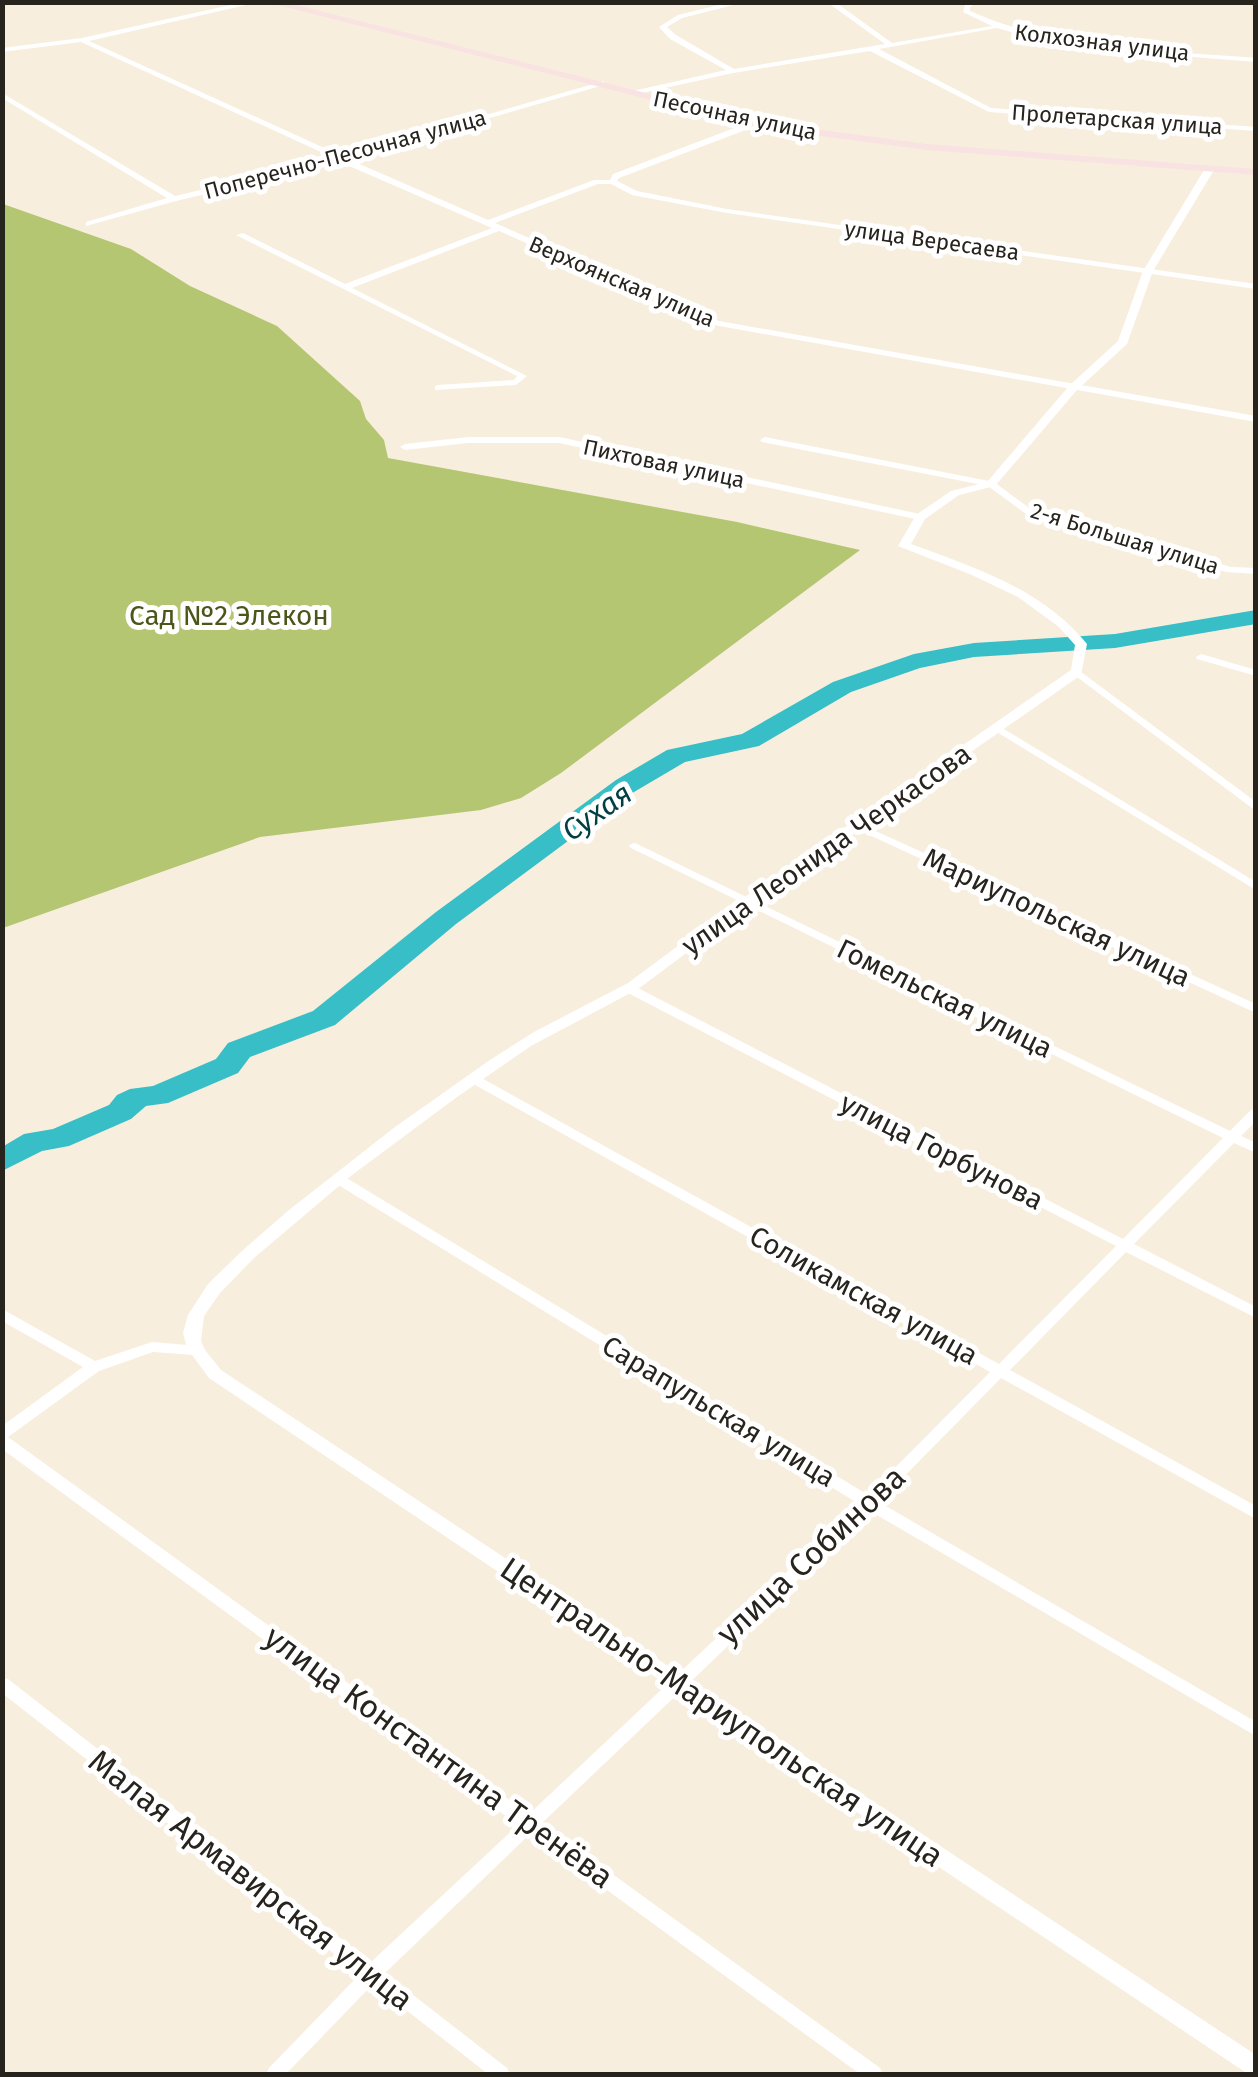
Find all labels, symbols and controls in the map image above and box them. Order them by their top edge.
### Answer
street label: Колхозная улица [1013,18,1191,67]
street label: Песочная улица [651,85,819,146]
street label: Пролетарская улица [1010,99,1223,140]
street label: Поперечно-Песочная улица [201,104,489,205]
street label: улица Вересаева [843,215,1021,266]
street label: Верхоянская улица [525,230,719,333]
street label: Пихтовая улица [581,433,747,494]
street label: 2-я Большая улица [1027,497,1222,580]
park label: Сад №2 Элекон [129,599,329,632]
street label: улица Леонида Черкасова [675,737,977,962]
water label: Сухая [555,775,639,849]
street label: Мариупольская улица [918,841,1196,994]
street label: Гомельская улица [832,932,1058,1065]
street label: улица Горбунова [835,1086,1049,1217]
street label: Соликамская улица [744,1219,984,1372]
street label: Сарапульская улица [596,1329,841,1494]
street label: улица Собинова [709,1458,913,1652]
street label: Центрально-Мариупольская улица [493,1549,951,1875]
street label: улица Константина Тренёва [257,1618,621,1896]
street label: Малая Армавирская улица [81,1742,421,2018]

